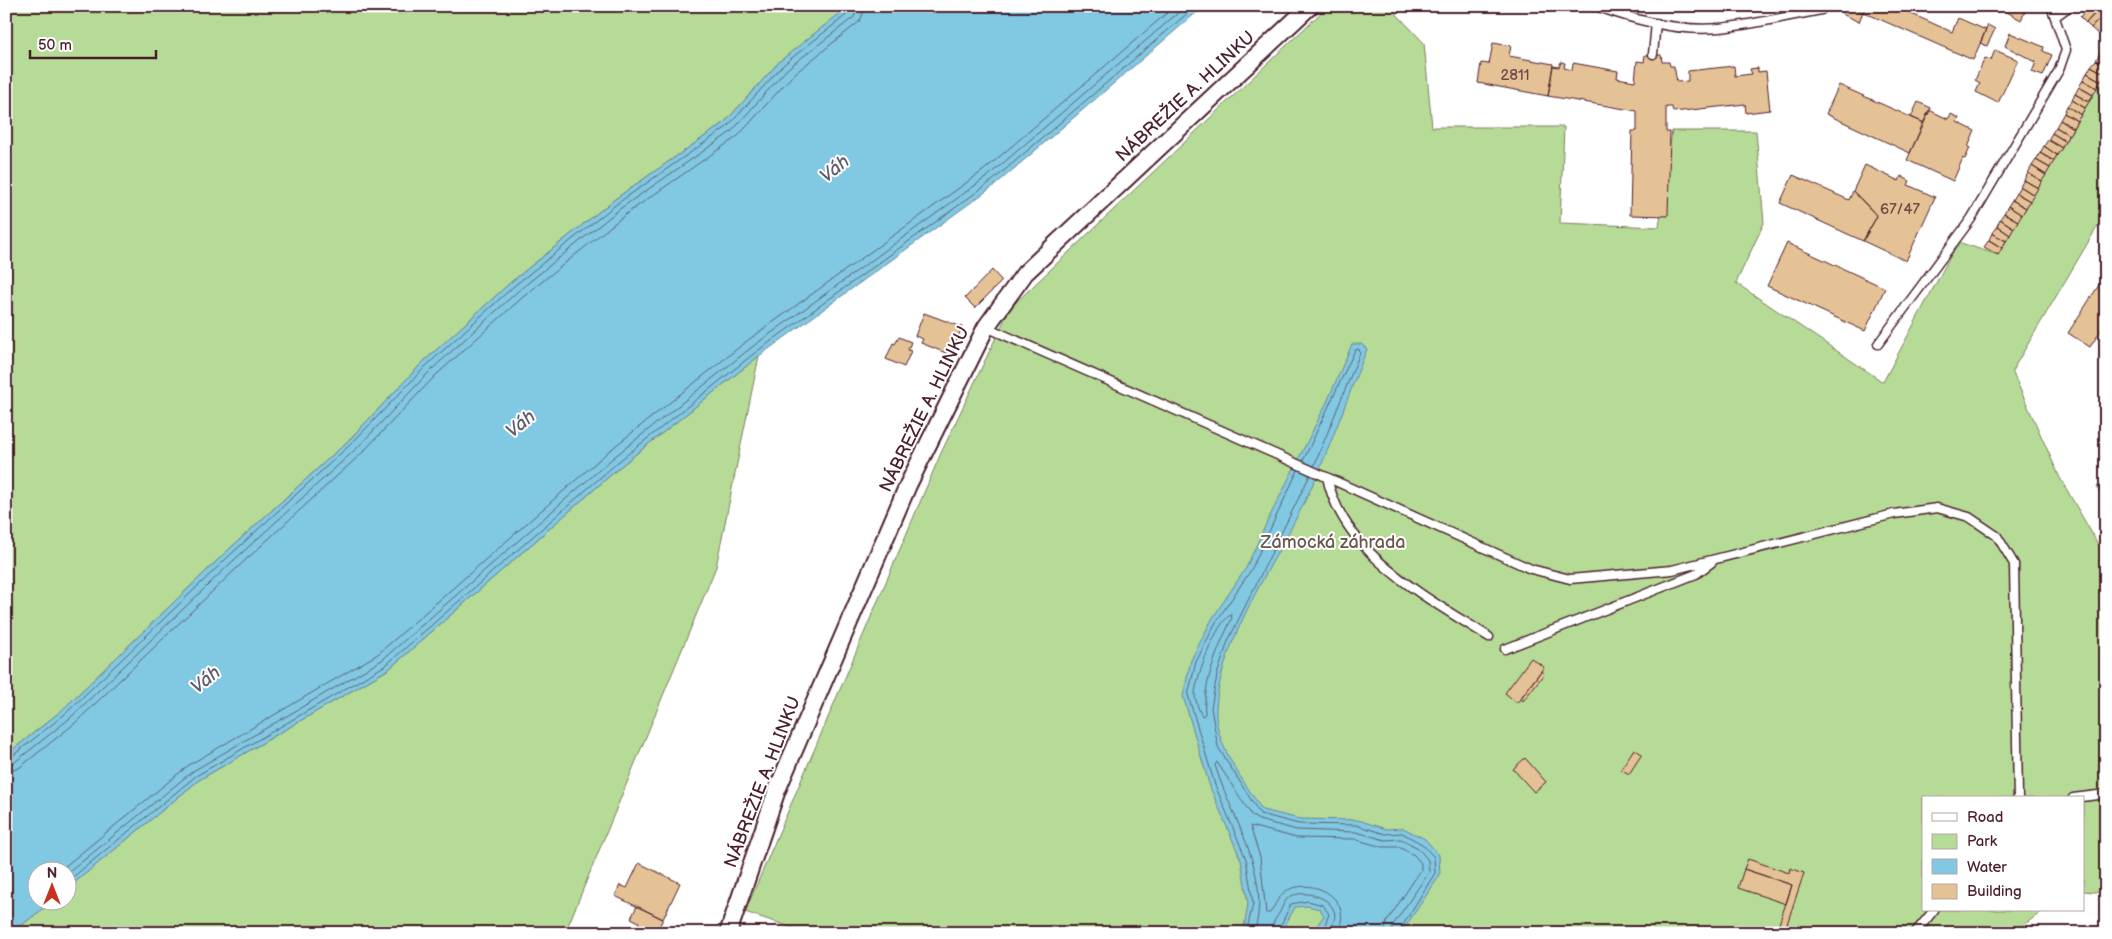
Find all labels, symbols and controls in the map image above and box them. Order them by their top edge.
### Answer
street label: NÁBREŽIE A. HLINKU [1110,25,1259,166]
scale bar [30,28,156,60]
text: 50 m [38,36,72,55]
house number: 2811 [1500,66,1530,85]
water label: Váh [815,150,854,188]
house number: 67/47 [1880,200,1921,219]
street label: NÁBREŽIE A. HLINKU [873,322,974,496]
water label: Váh [501,405,540,443]
park label: Zámocká záhrada [1260,532,1405,553]
water label: Váh [186,661,225,699]
street label: NÁBREŽIE A. HLINKU [718,693,805,871]
legend [1922,796,2084,912]
text: Road [1967,808,2003,827]
text: Park [1967,832,1998,851]
text: Water [1967,858,2007,877]
north arrow [28,862,78,912]
text: N [47,865,57,882]
text: Building [1967,882,2022,901]

